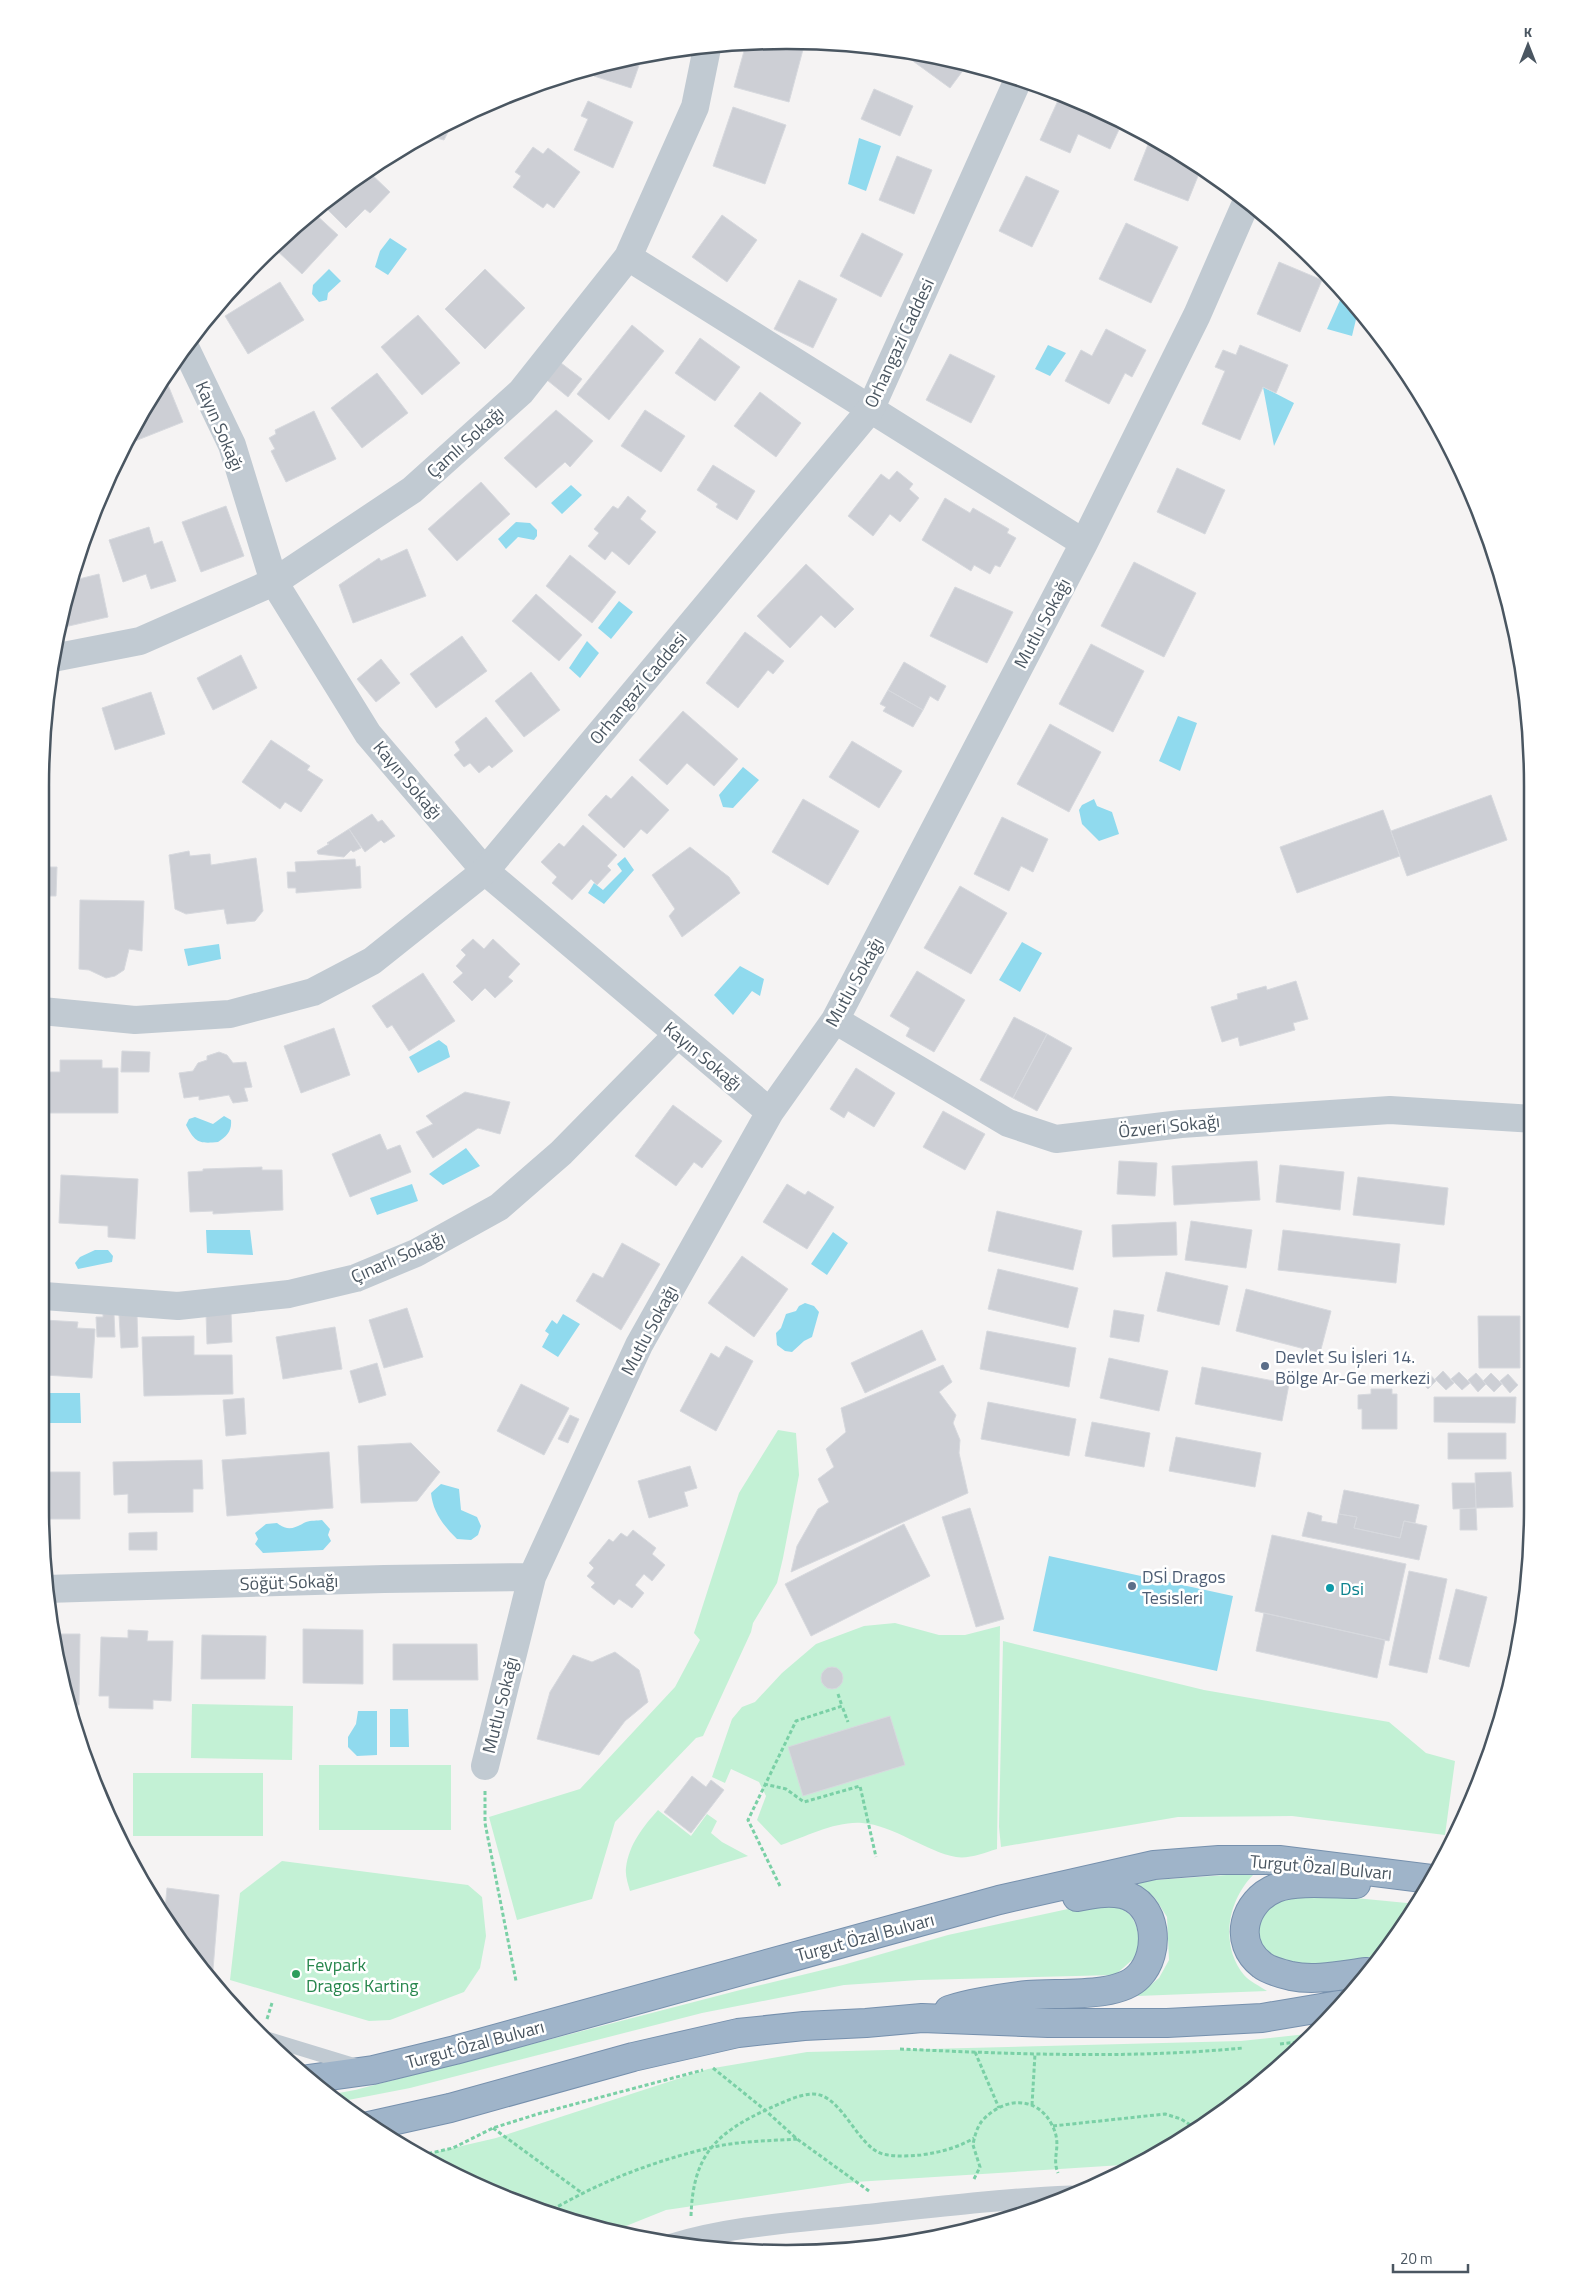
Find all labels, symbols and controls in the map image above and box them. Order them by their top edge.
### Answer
north arrow [1503,20,1553,70]
text: K [1524,21,1533,42]
street label: Orhangazi Caddesi [857,274,941,412]
street label: Kayın Sokağı [189,377,251,475]
street label: Çamlı Sokağı [420,400,510,484]
street label: Mutlu Sokağı [1007,573,1077,673]
street label: Orhangazi Caddesi [583,626,693,750]
street label: Kayın Sokağı [367,735,449,825]
street label: Mutlu Sokağı [818,932,890,1032]
street label: Kayın Sokağı [658,1015,748,1097]
street label: Özveri Sokağı [1117,1107,1221,1145]
street label: Çınarlı Sokağı [346,1224,450,1290]
street label: Mutlu Sokağı [614,1280,684,1380]
place label: Devlet Su İşleri 14. Bölge Ar-Ge merkezi [1275,1343,1430,1391]
marker: Devlet Su İşleri 14. Bölge Ar-Ge merkezi [1259,1360,1271,1372]
place label: DSİ Dragos Tesisleri [1142,1563,1226,1611]
street label: Söğüt Sokağı [239,1567,339,1597]
place label: Dsi [1340,1575,1364,1602]
marker: DSİ Dragos Tesisleri [1126,1580,1138,1592]
marker: Dsi [1324,1582,1336,1594]
street label: Mutlu Sokağı [475,1654,525,1756]
street label: Turgut Özal Bulvarı [1249,1847,1393,1887]
street label: Turgut Özal Bulvarı [793,1906,937,1968]
place label: Fevpark Dragos Karting [306,1951,419,1999]
marker: Fevpark Dragos Karting [290,1968,302,1980]
street label: Turgut Özal Bulvarı [403,2013,547,2075]
scale bar [1393,2242,1468,2274]
text: 20 m [1400,2247,1433,2270]

